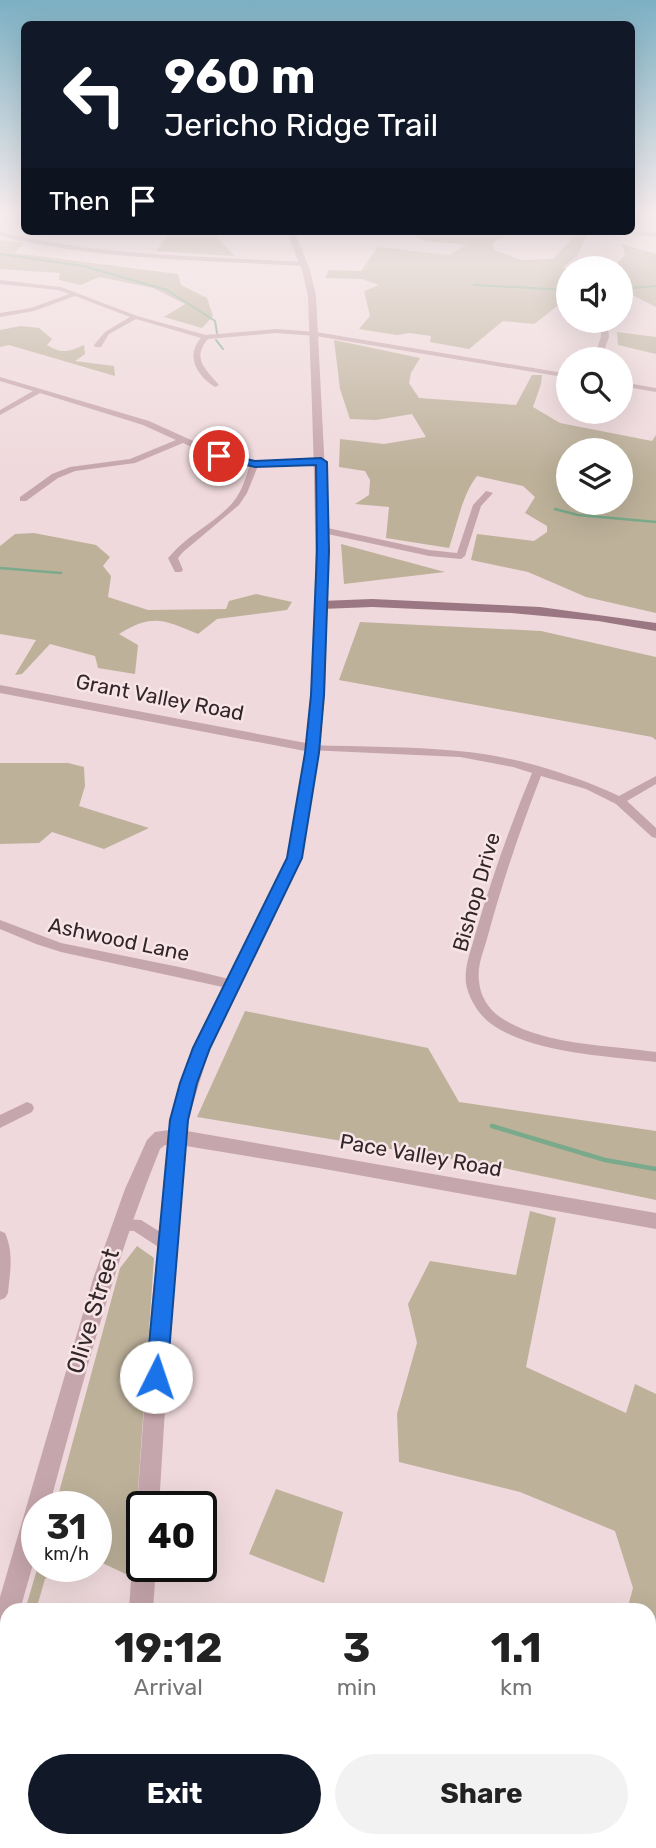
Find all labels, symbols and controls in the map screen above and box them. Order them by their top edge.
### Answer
text: 960 m [164,47,316,105]
icon: left [49,49,140,140]
text: Jericho Ridge Trail [164,106,438,144]
icon: arrive [124,182,162,220]
text: Then [49,186,110,217]
map controls [556,256,633,515]
button: sound [556,256,633,333]
button: search [556,347,633,424]
pin [189,426,249,486]
icon: arrive [200,437,238,475]
button: layers [556,438,633,515]
street label: Grant Valley Road [74,668,246,726]
street label: Bishop Drive [447,830,505,954]
street label: Ashwood Lane [46,912,192,966]
street label: Pace Valley Road [338,1128,504,1182]
street label: Olive Street [61,1245,125,1377]
position arrow [119,1340,193,1414]
speed limit sign: 40 [126,1491,217,1582]
text: 31 [47,1506,86,1548]
text: km/h [44,1543,89,1565]
text: 19:12 [114,1623,222,1673]
text: 3 [343,1623,370,1673]
text: 1.1 [491,1623,542,1673]
text: Arrival [134,1673,203,1701]
text: min [337,1673,377,1701]
text: km [500,1673,532,1701]
button: Exit [28,1754,321,1834]
button: Share [335,1754,628,1834]

